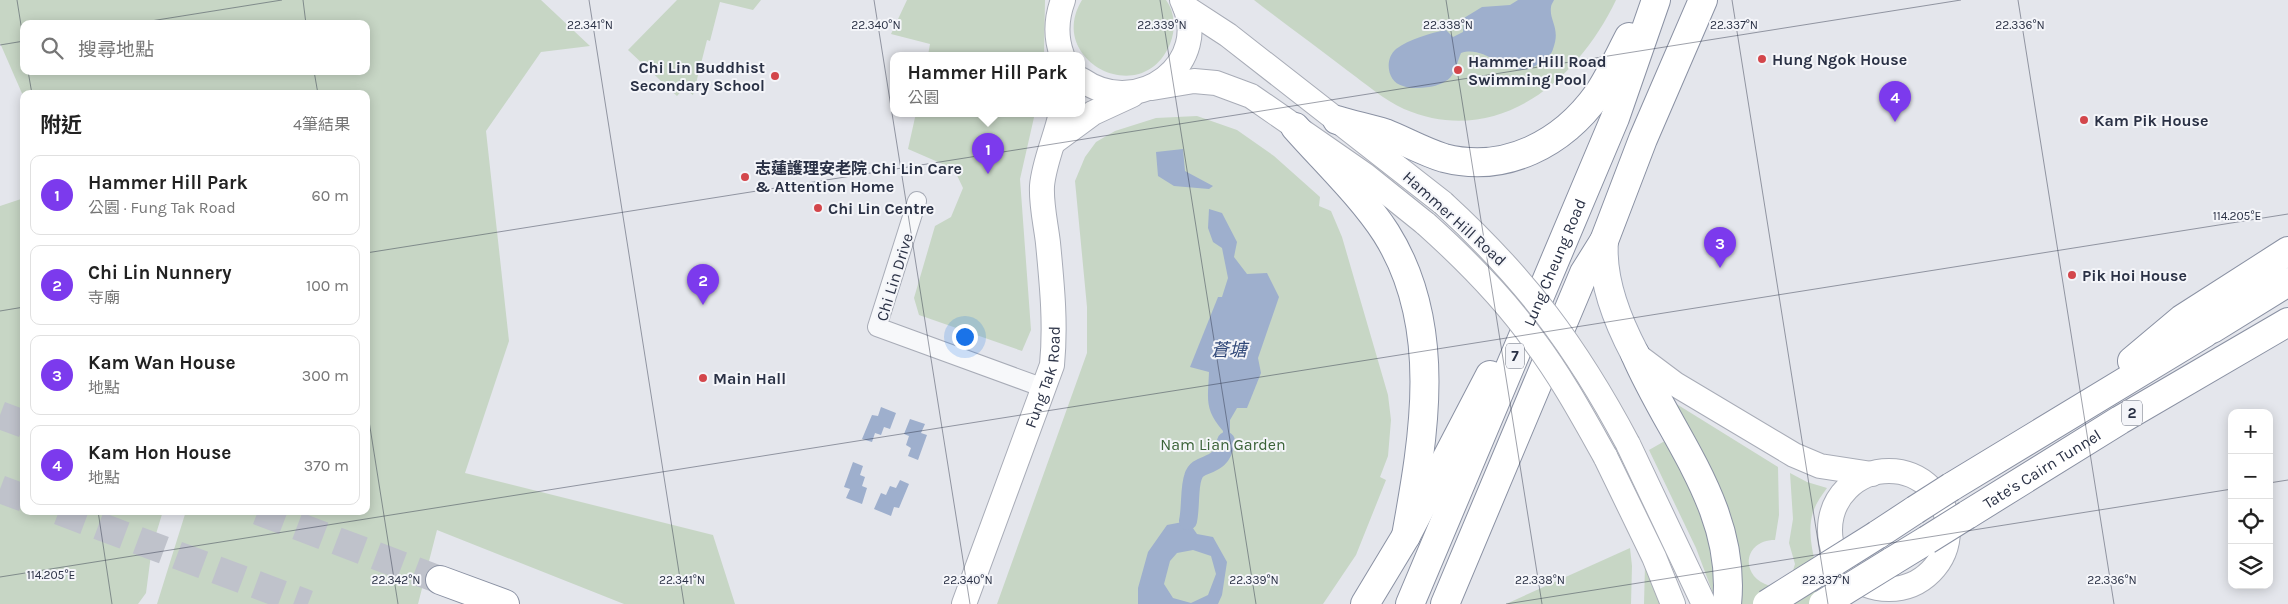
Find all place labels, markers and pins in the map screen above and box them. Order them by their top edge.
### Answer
place label: Hung Ngok House [1772,50,1907,69]
place label: Hammer Hill Road Swimming Pool [1468,52,1607,89]
marker: Hung Ngok House [1756,53,1768,65]
place label: Chi Lin Buddhist Secondary School [630,58,765,95]
marker: Hammer Hill Road Swimming Pool [1452,64,1464,76]
marker: Chi Lin Buddhist Secondary School [769,70,781,82]
pin: 4 [1879,81,1911,122]
place label: Kam Pik House [2094,111,2208,130]
marker: Kam Pik House [2078,114,2090,126]
pin: 1 [972,133,1004,174]
place label: 志蓮護理安老院 Chi Lin Care & Attention Home [755,159,962,196]
marker: 志蓮護理安老院 Chi Lin Care & Attention Home [739,171,751,183]
place label: Chi Lin Centre [828,199,934,218]
marker: Chi Lin Centre [812,202,824,214]
pin: 3 [1704,227,1736,268]
pin: 2 [687,264,719,305]
place label: Pik Hoi House [2082,266,2187,285]
marker: Pik Hoi House [2066,269,2078,281]
place label: Main Hall [713,369,786,388]
marker: Main Hall [697,372,709,384]

